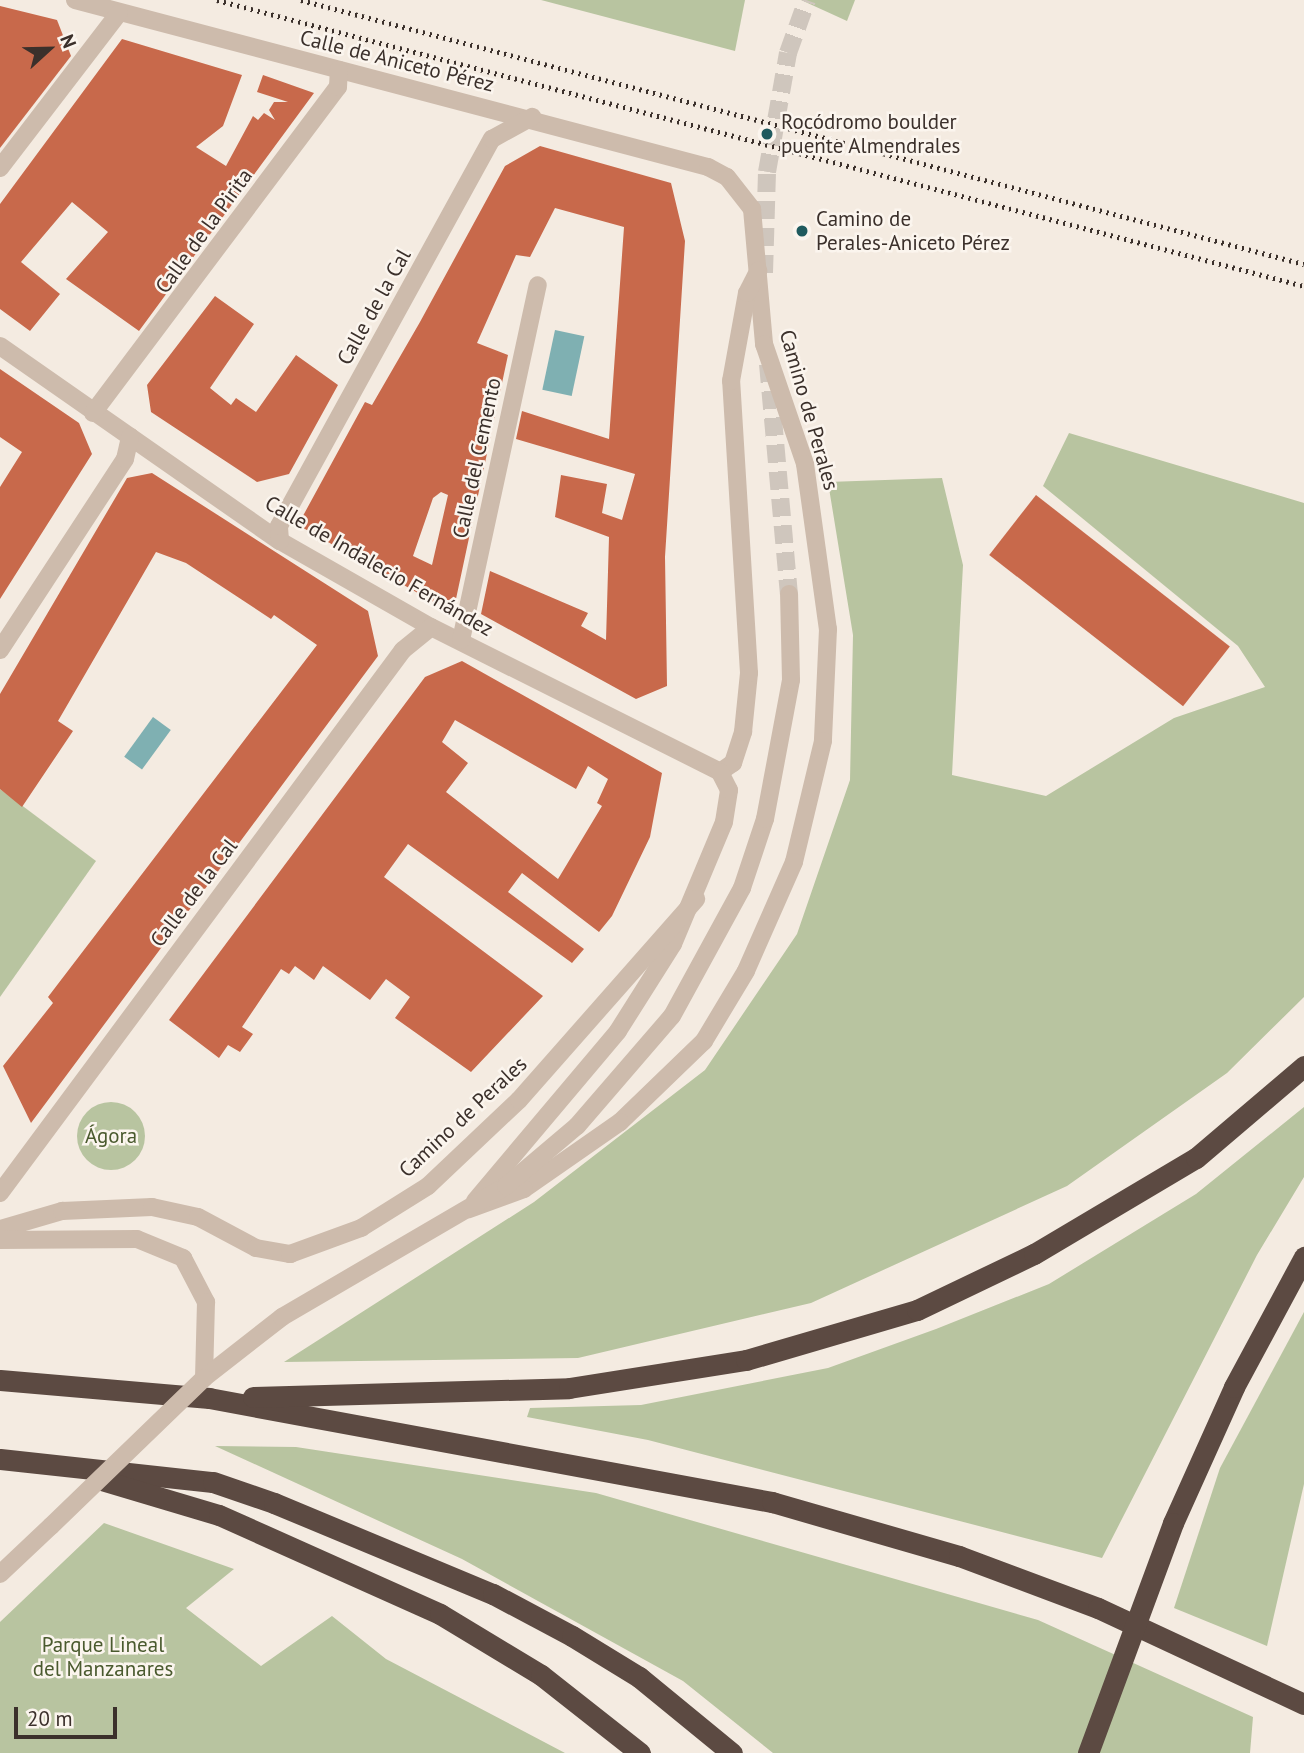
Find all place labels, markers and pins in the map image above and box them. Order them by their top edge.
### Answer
place label: Rocódromo boulder puente Almendrales [781,109,961,159]
marker: Rocódromo boulder puente Almendrales [759,126,775,142]
place label: Camino de Perales-Aniceto Pérez [816,206,1010,256]
marker: Camino de Perales-Aniceto Pérez [794,223,810,239]

